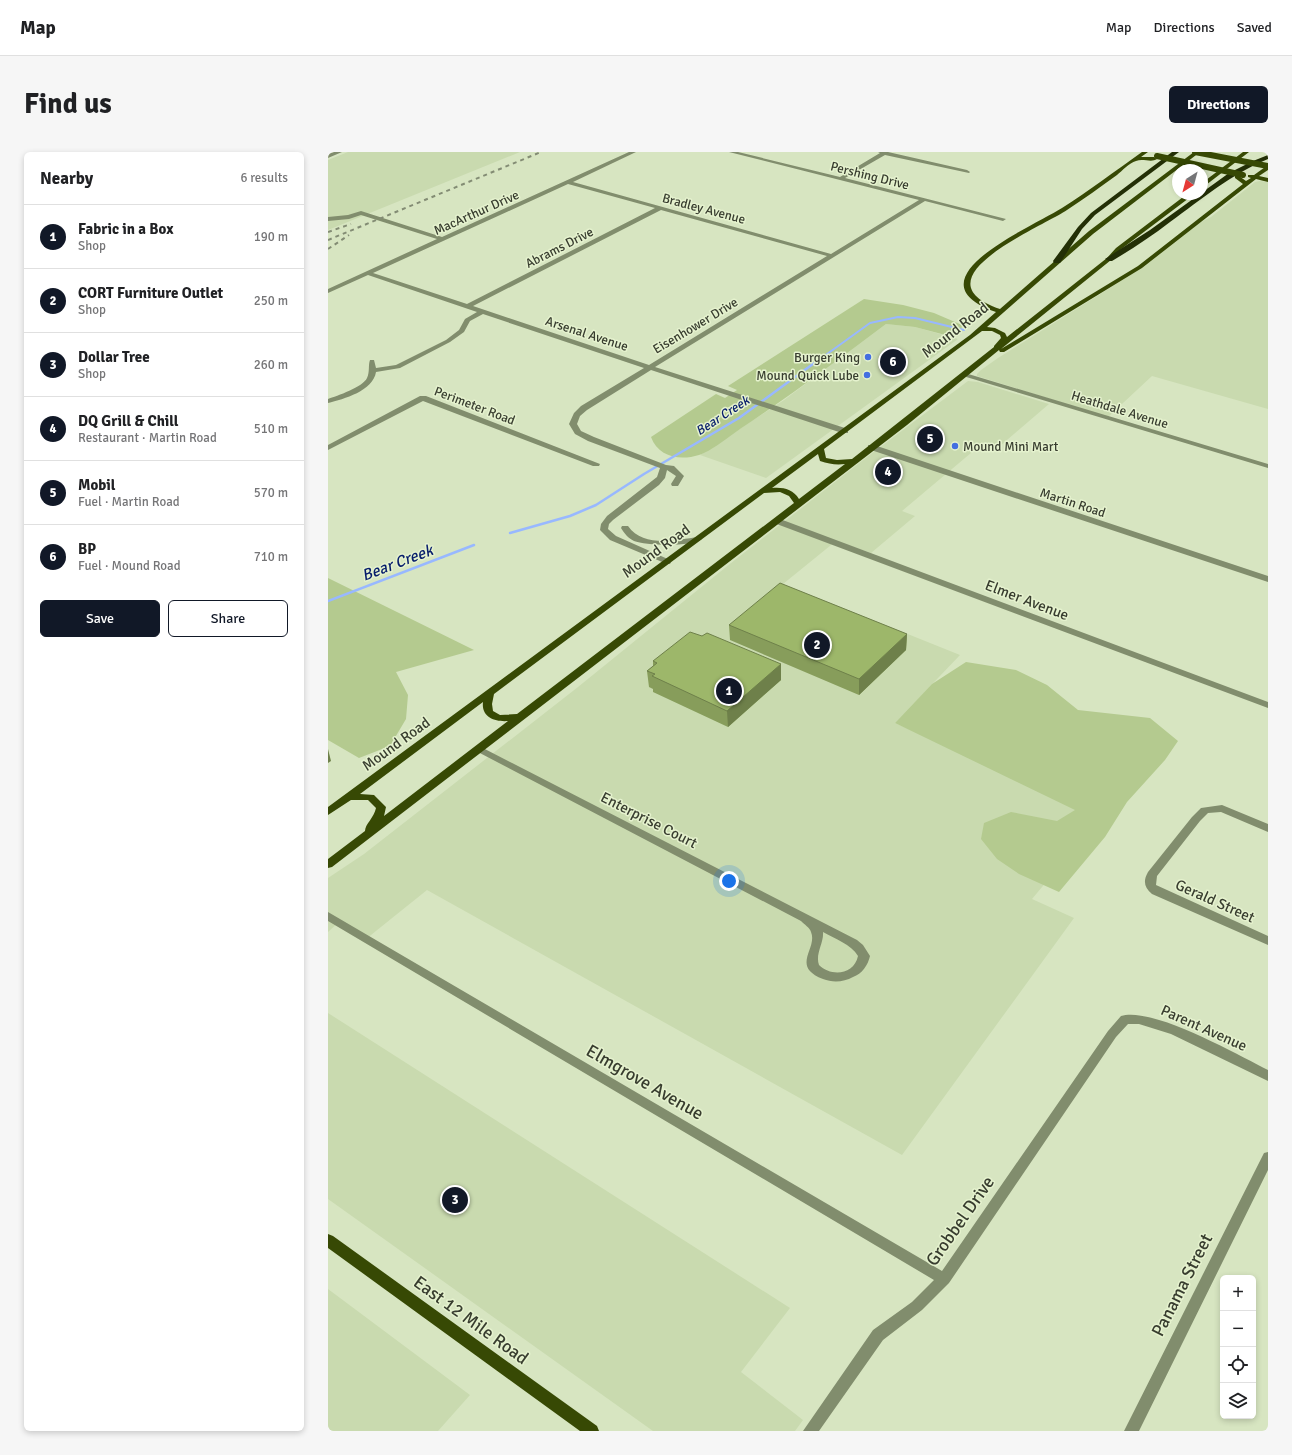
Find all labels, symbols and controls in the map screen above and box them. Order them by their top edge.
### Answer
text: Map [20,16,56,40]
text: Map [1106,19,1132,36]
text: Directions [1154,19,1215,36]
text: Saved [1237,19,1272,36]
button: Directions [1169,86,1268,123]
text: Find us [24,87,112,121]
street label: Pershing Drive [829,158,911,193]
north arrow [1172,164,1208,200]
text: Nearby [40,168,93,189]
text: 6 results [240,170,288,186]
street label: MacArthur Drive [431,187,522,239]
street label: Bradley Avenue [660,190,747,228]
text: Fabric in a Box [78,220,173,238]
street label: Abrams Drive [523,224,596,272]
text: 1 [49,229,57,245]
text: 190 m [254,229,288,245]
text: Shop [78,238,106,254]
text: CORT Furniture Outlet [78,284,223,302]
text: 2 [49,293,57,309]
text: 250 m [254,293,288,309]
street label: Eisenhower Drive [650,294,741,358]
street label: Mound Road [918,298,992,362]
text: Shop [78,302,106,318]
street label: Arsenal Avenue [543,313,630,355]
pin: 6 [880,347,906,377]
text: Dollar Tree [78,348,150,366]
place label: Burger King [794,350,860,366]
marker: Burger King [863,352,873,362]
text: 3 [49,357,57,373]
text: 260 m [254,357,288,373]
text: Shop [78,366,106,382]
place label: Mound Quick Lube [756,368,859,384]
marker: Mound Quick Lube [862,370,872,380]
street label: Perimeter Road [432,383,517,429]
street label: Heathdale Avenue [1069,388,1170,432]
water label: Bear Creek [693,392,754,439]
text: DQ Grill & Chill [78,412,179,430]
text: 4 [49,421,57,437]
text: 510 m [254,421,288,437]
pin: 5 [917,424,943,454]
text: Restaurant · Martin Road [78,430,217,446]
place label: Mound Mini Mart [963,439,1059,455]
marker: Mound Mini Mart [950,441,960,451]
pin: 4 [875,457,901,487]
text: Mobil [78,476,116,494]
text: 5 [49,485,57,501]
text: 570 m [254,485,288,501]
street label: Martin Road [1038,485,1108,521]
text: Fuel · Martin Road [78,494,180,510]
street label: Mound Road [618,520,694,582]
text: BP [78,540,96,558]
water label: Bear Creek [359,540,438,586]
text: 6 [49,549,57,565]
text: 710 m [254,549,288,565]
text: Fuel · Mound Road [78,558,181,574]
street label: Elmer Avenue [983,576,1071,624]
button: Save [40,600,160,637]
button: Share [168,600,288,637]
pin: 2 [804,630,830,660]
pin: 1 [716,676,742,706]
street label: Mound Road [358,713,434,775]
street label: Enterprise Court [598,788,700,852]
your location [719,871,739,891]
street label: Gerald Street [1173,876,1257,926]
street label: Parent Avenue [1158,1001,1250,1055]
street label: Elmgrove Avenue [582,1039,708,1125]
street label: Grobbel Drive [921,1172,999,1270]
pin: 3 [442,1185,468,1215]
street label: Panama Street [1147,1230,1217,1340]
street label: East 12 Mile Road [409,1271,533,1369]
map controls [1220,1275,1256,1419]
button: + [1220,1275,1256,1311]
button: − [1220,1311,1256,1347]
button: locate [1220,1347,1256,1383]
button: layers [1220,1383,1256,1419]

